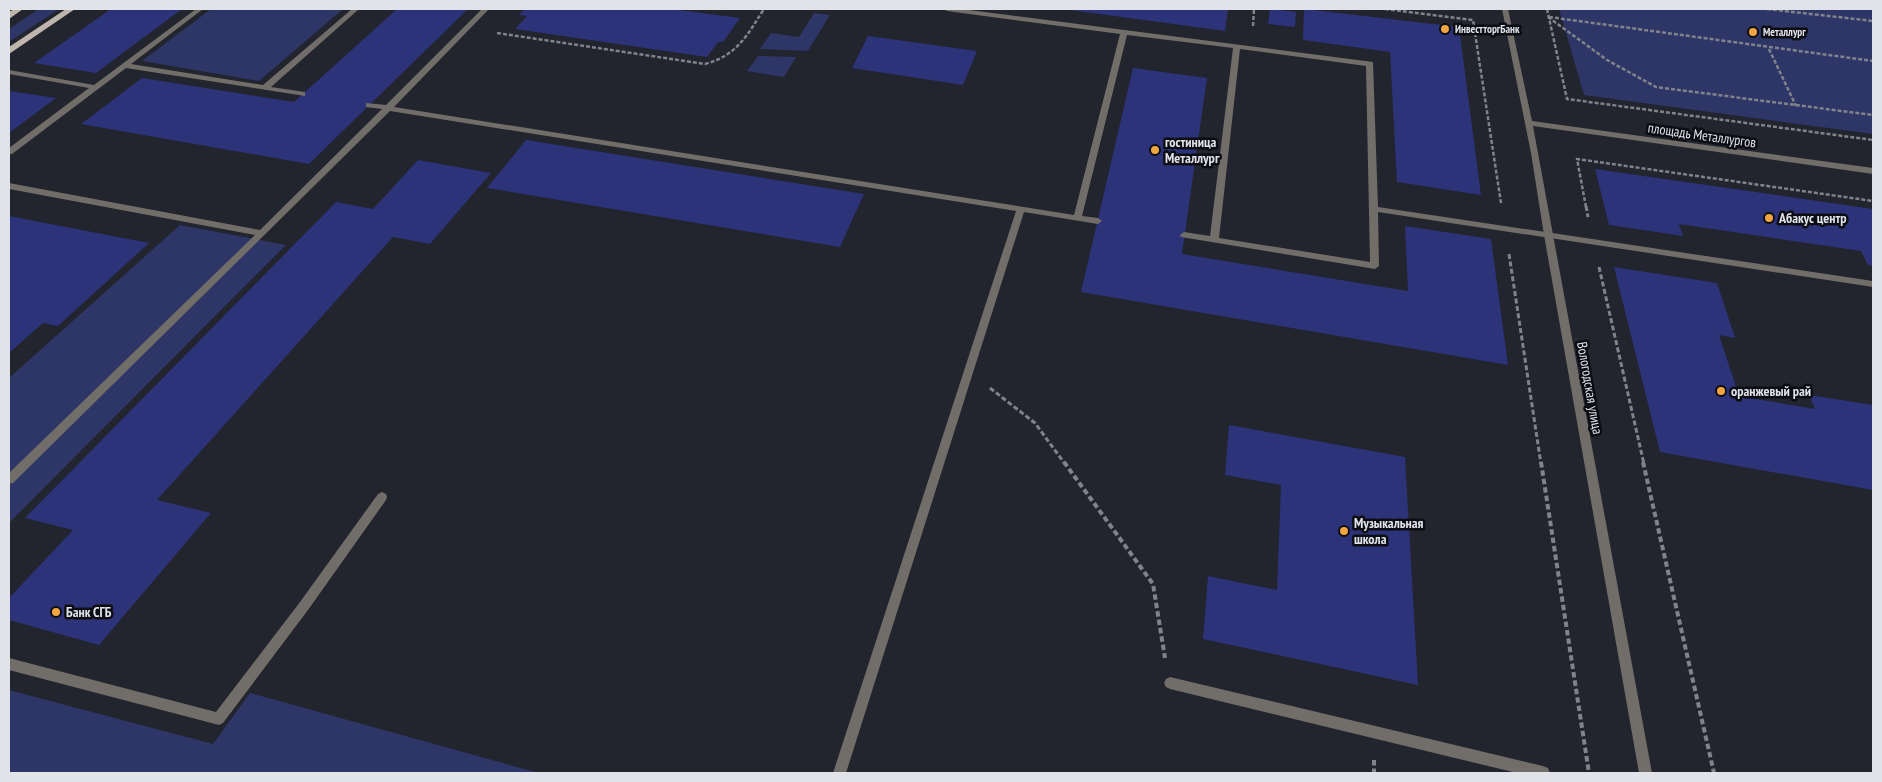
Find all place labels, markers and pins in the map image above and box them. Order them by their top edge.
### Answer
place label: ИнвестторгБанк [1455,22,1520,36]
marker: ИнвестторгБанк [1439,23,1451,35]
place label: Металлург [1763,25,1806,39]
marker: Металлург [1747,26,1759,38]
place label: гостиница Металлург [1165,133,1220,167]
marker: гостиница Металлург [1149,144,1161,156]
place label: Абакус центр [1778,209,1847,227]
marker: Абакус центр [1763,212,1775,224]
place label: оранжевый рай [1731,382,1811,400]
marker: оранжевый рай [1715,385,1727,397]
place label: Музыкальная школа [1354,514,1423,548]
marker: Музыкальная школа [1338,525,1350,537]
place label: Банк СГБ [66,603,112,621]
marker: Банк СГБ [50,606,62,618]

